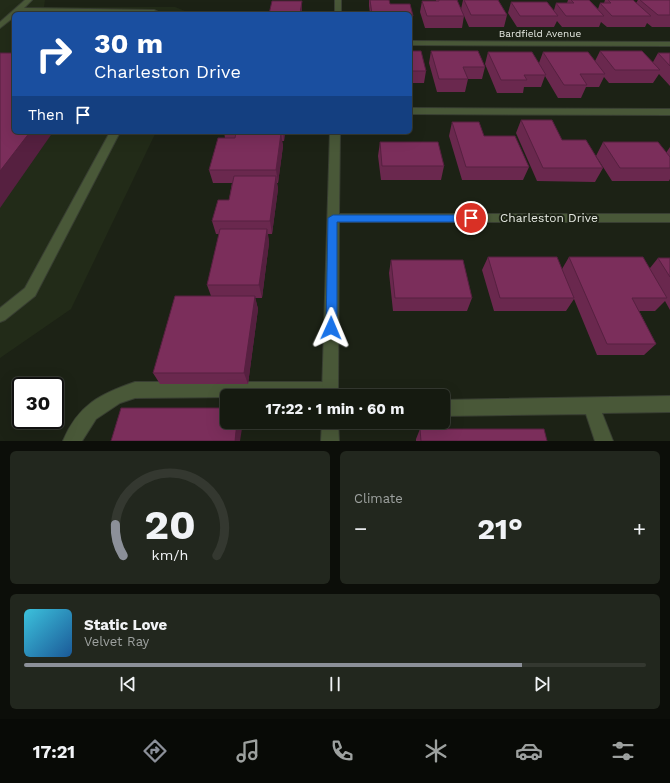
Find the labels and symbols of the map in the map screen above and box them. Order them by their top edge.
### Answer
street label: Bardfield Avenue [499,28,581,39]
pin [454,201,488,235]
street label: Charleston Drive [500,211,598,225]
position arrow [310,307,352,349]
speed limit sign: 30 [12,377,64,429]

